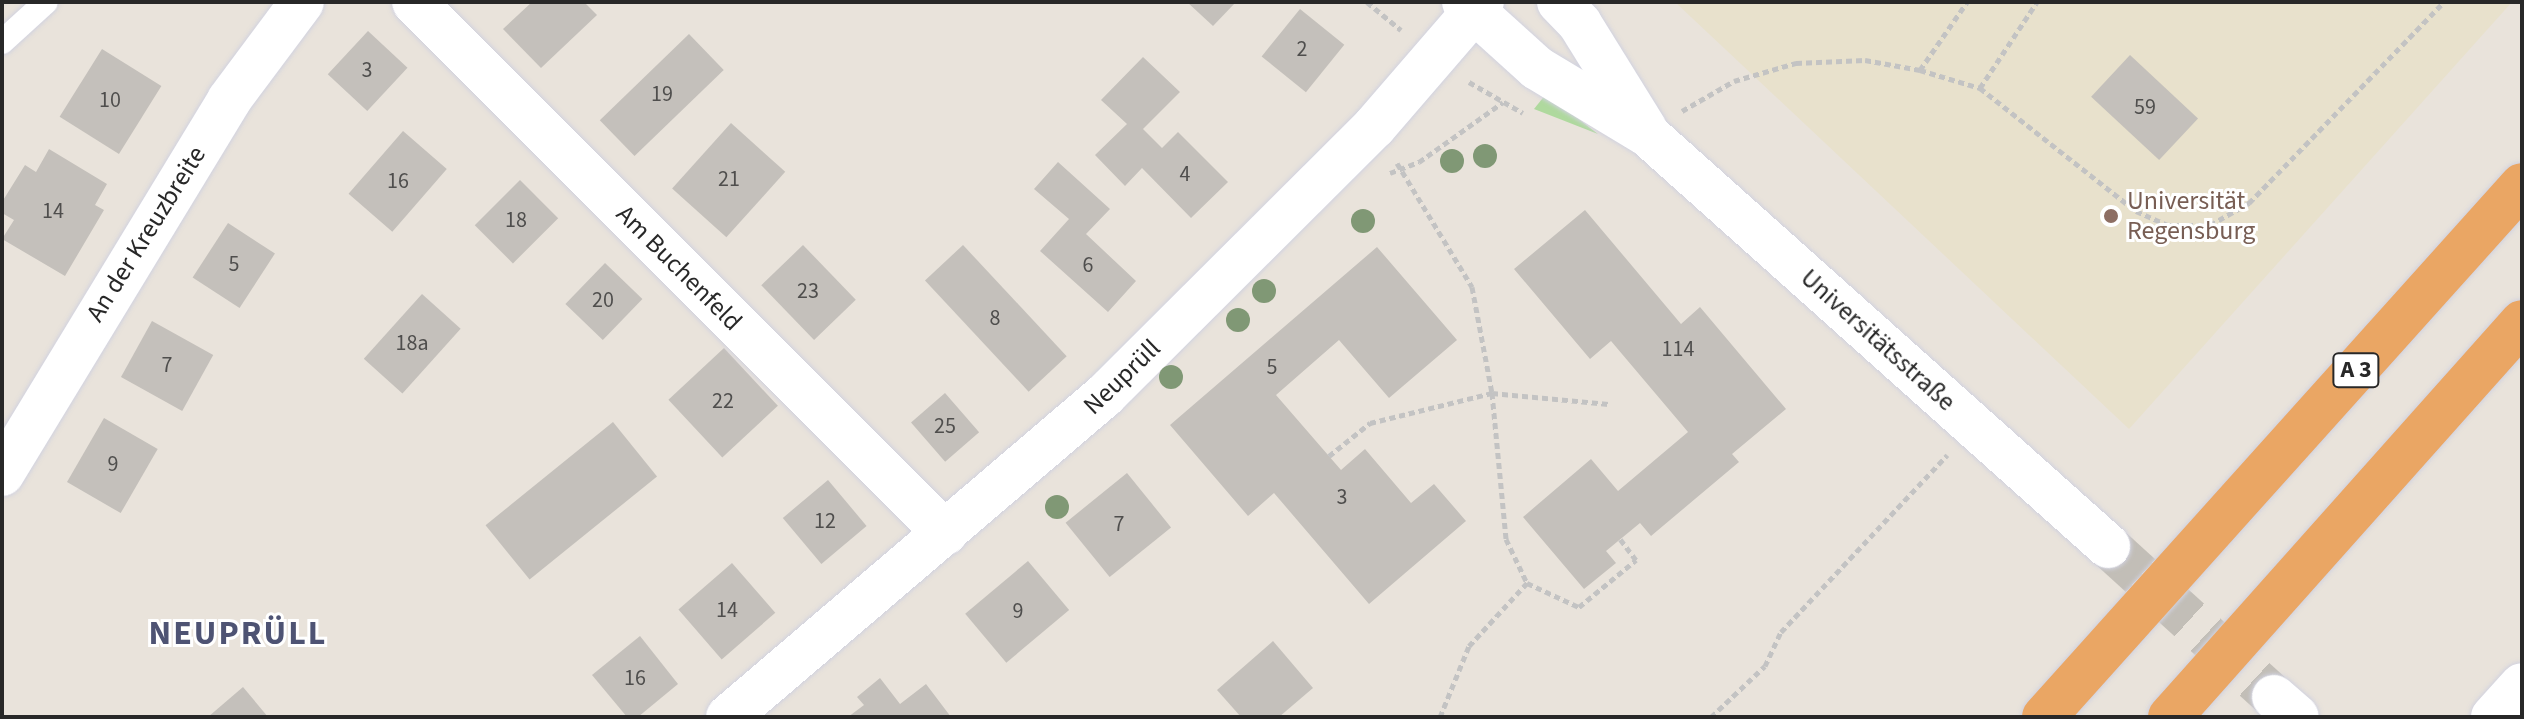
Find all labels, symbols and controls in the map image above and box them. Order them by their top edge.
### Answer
house number: 2 [1297,37,1307,63]
house number: 3 [362,58,372,84]
house number: 19 [651,82,673,108]
house number: 10 [99,88,121,114]
house number: 59 [2134,95,2156,121]
street label: An der Kreuzbreite [80,141,212,327]
house number: 4 [1180,162,1190,188]
house number: 21 [718,167,740,193]
house number: 16 [387,169,409,195]
place label: Universität Regensburg [2127,185,2255,246]
house number: 14 [42,199,64,225]
street label: Am Buchenfeld [610,199,748,337]
marker: Universität Regensburg [2102,207,2120,225]
house number: 18 [505,208,527,234]
house number: 5 [229,252,239,278]
house number: 6 [1083,253,1093,279]
street label: Universitätsstraße [1794,262,1962,418]
house number: 23 [797,279,819,305]
house number: 20 [592,288,614,314]
house number: 8 [990,306,1000,332]
house number: 18a [396,331,428,357]
street label: Neuprüll [1077,333,1167,421]
house number: 114 [1662,337,1694,363]
road number: A 3 [2332,350,2380,390]
house number: 7 [162,353,172,379]
house number: 5 [1267,355,1277,381]
house number: 22 [712,389,734,415]
house number: 25 [934,414,956,440]
house number: 9 [108,452,118,478]
house number: 3 [1337,485,1347,511]
house number: 12 [814,509,836,535]
house number: 7 [1114,512,1124,538]
house number: 14 [716,598,738,624]
house number: 9 [1013,599,1023,625]
district label: NEUPRÜLL [149,614,327,654]
house number: 16 [624,666,646,692]

